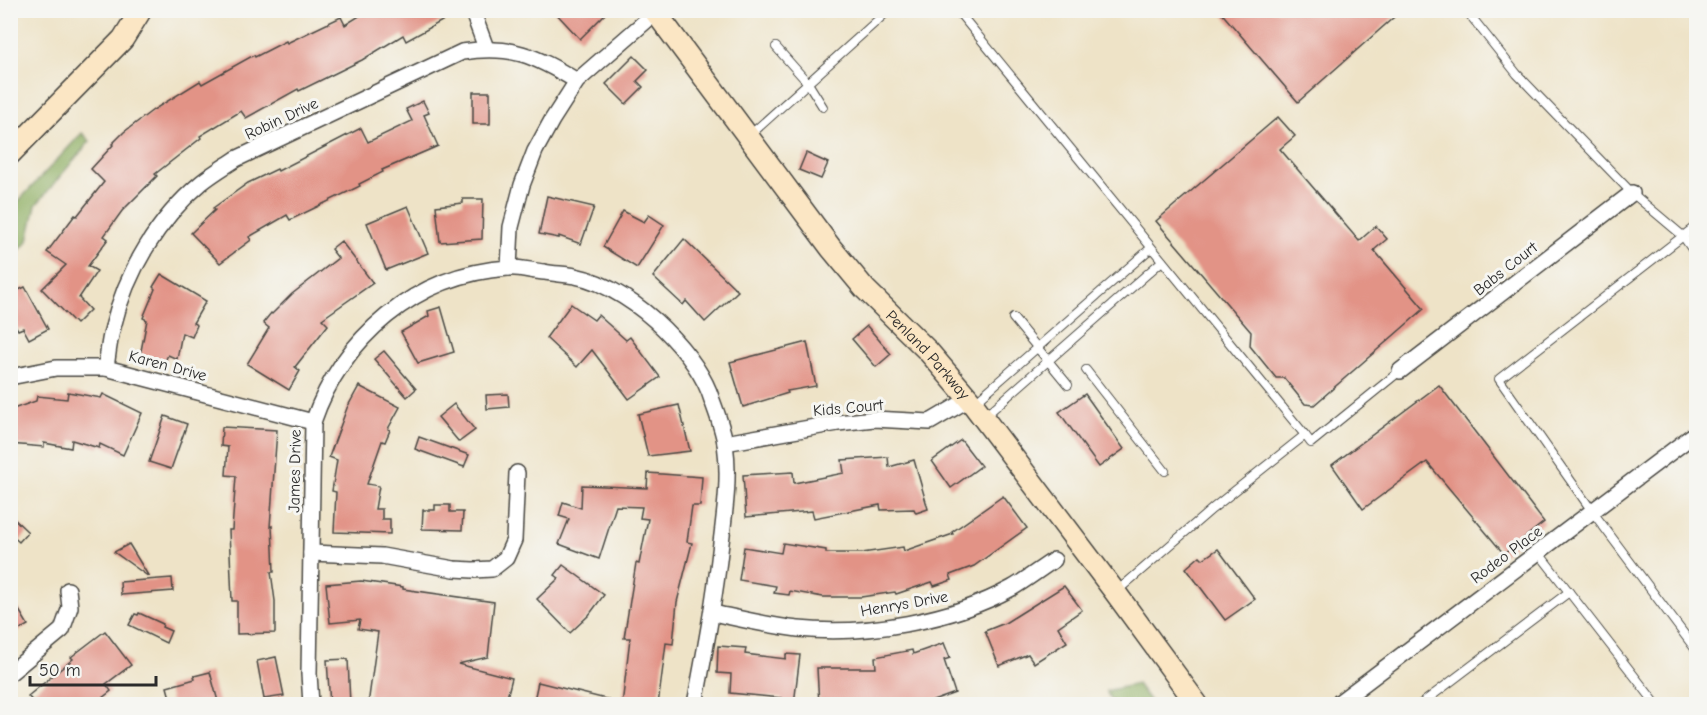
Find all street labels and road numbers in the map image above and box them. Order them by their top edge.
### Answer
street label: Robin Drive [242,94,321,144]
street label: Babs Court [1470,238,1541,299]
street label: Penland Parkway [882,307,974,404]
street label: Karen Drive [127,347,209,385]
street label: Kids Court [812,396,884,420]
street label: James Drive [285,429,305,513]
street label: Rodeo Place [1467,522,1546,587]
street label: Henrys Drive [859,587,949,621]

